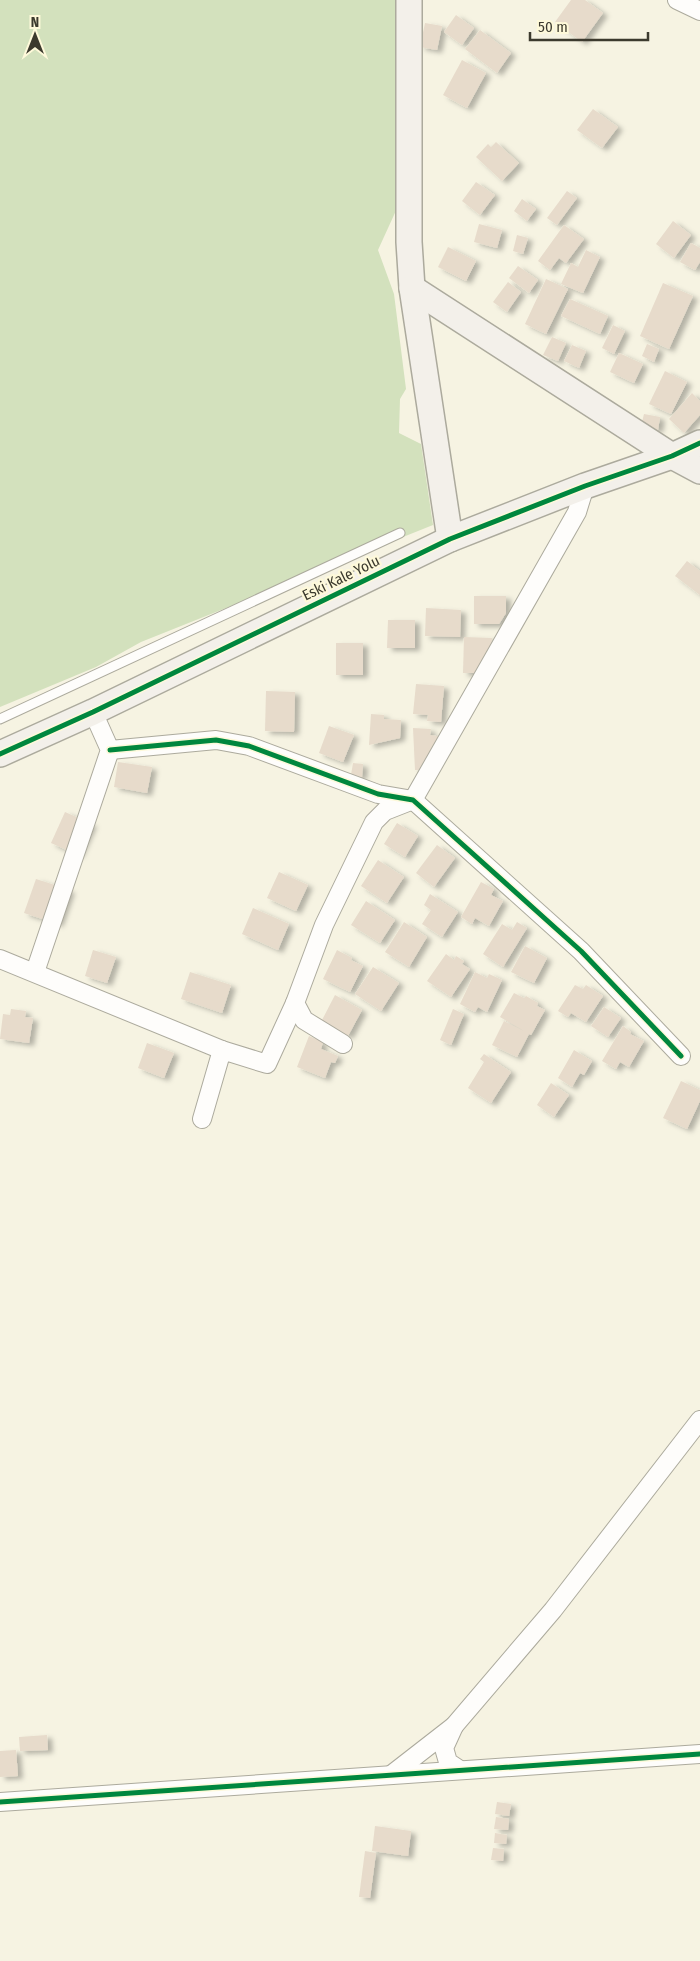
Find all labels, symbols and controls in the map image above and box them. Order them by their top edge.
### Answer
north arrow [10,10,60,60]
scale bar [530,10,648,42]
text: N [31,14,39,31]
text: 50 m [538,18,568,36]
street label: Eski Kale Yolu [299,552,383,604]

